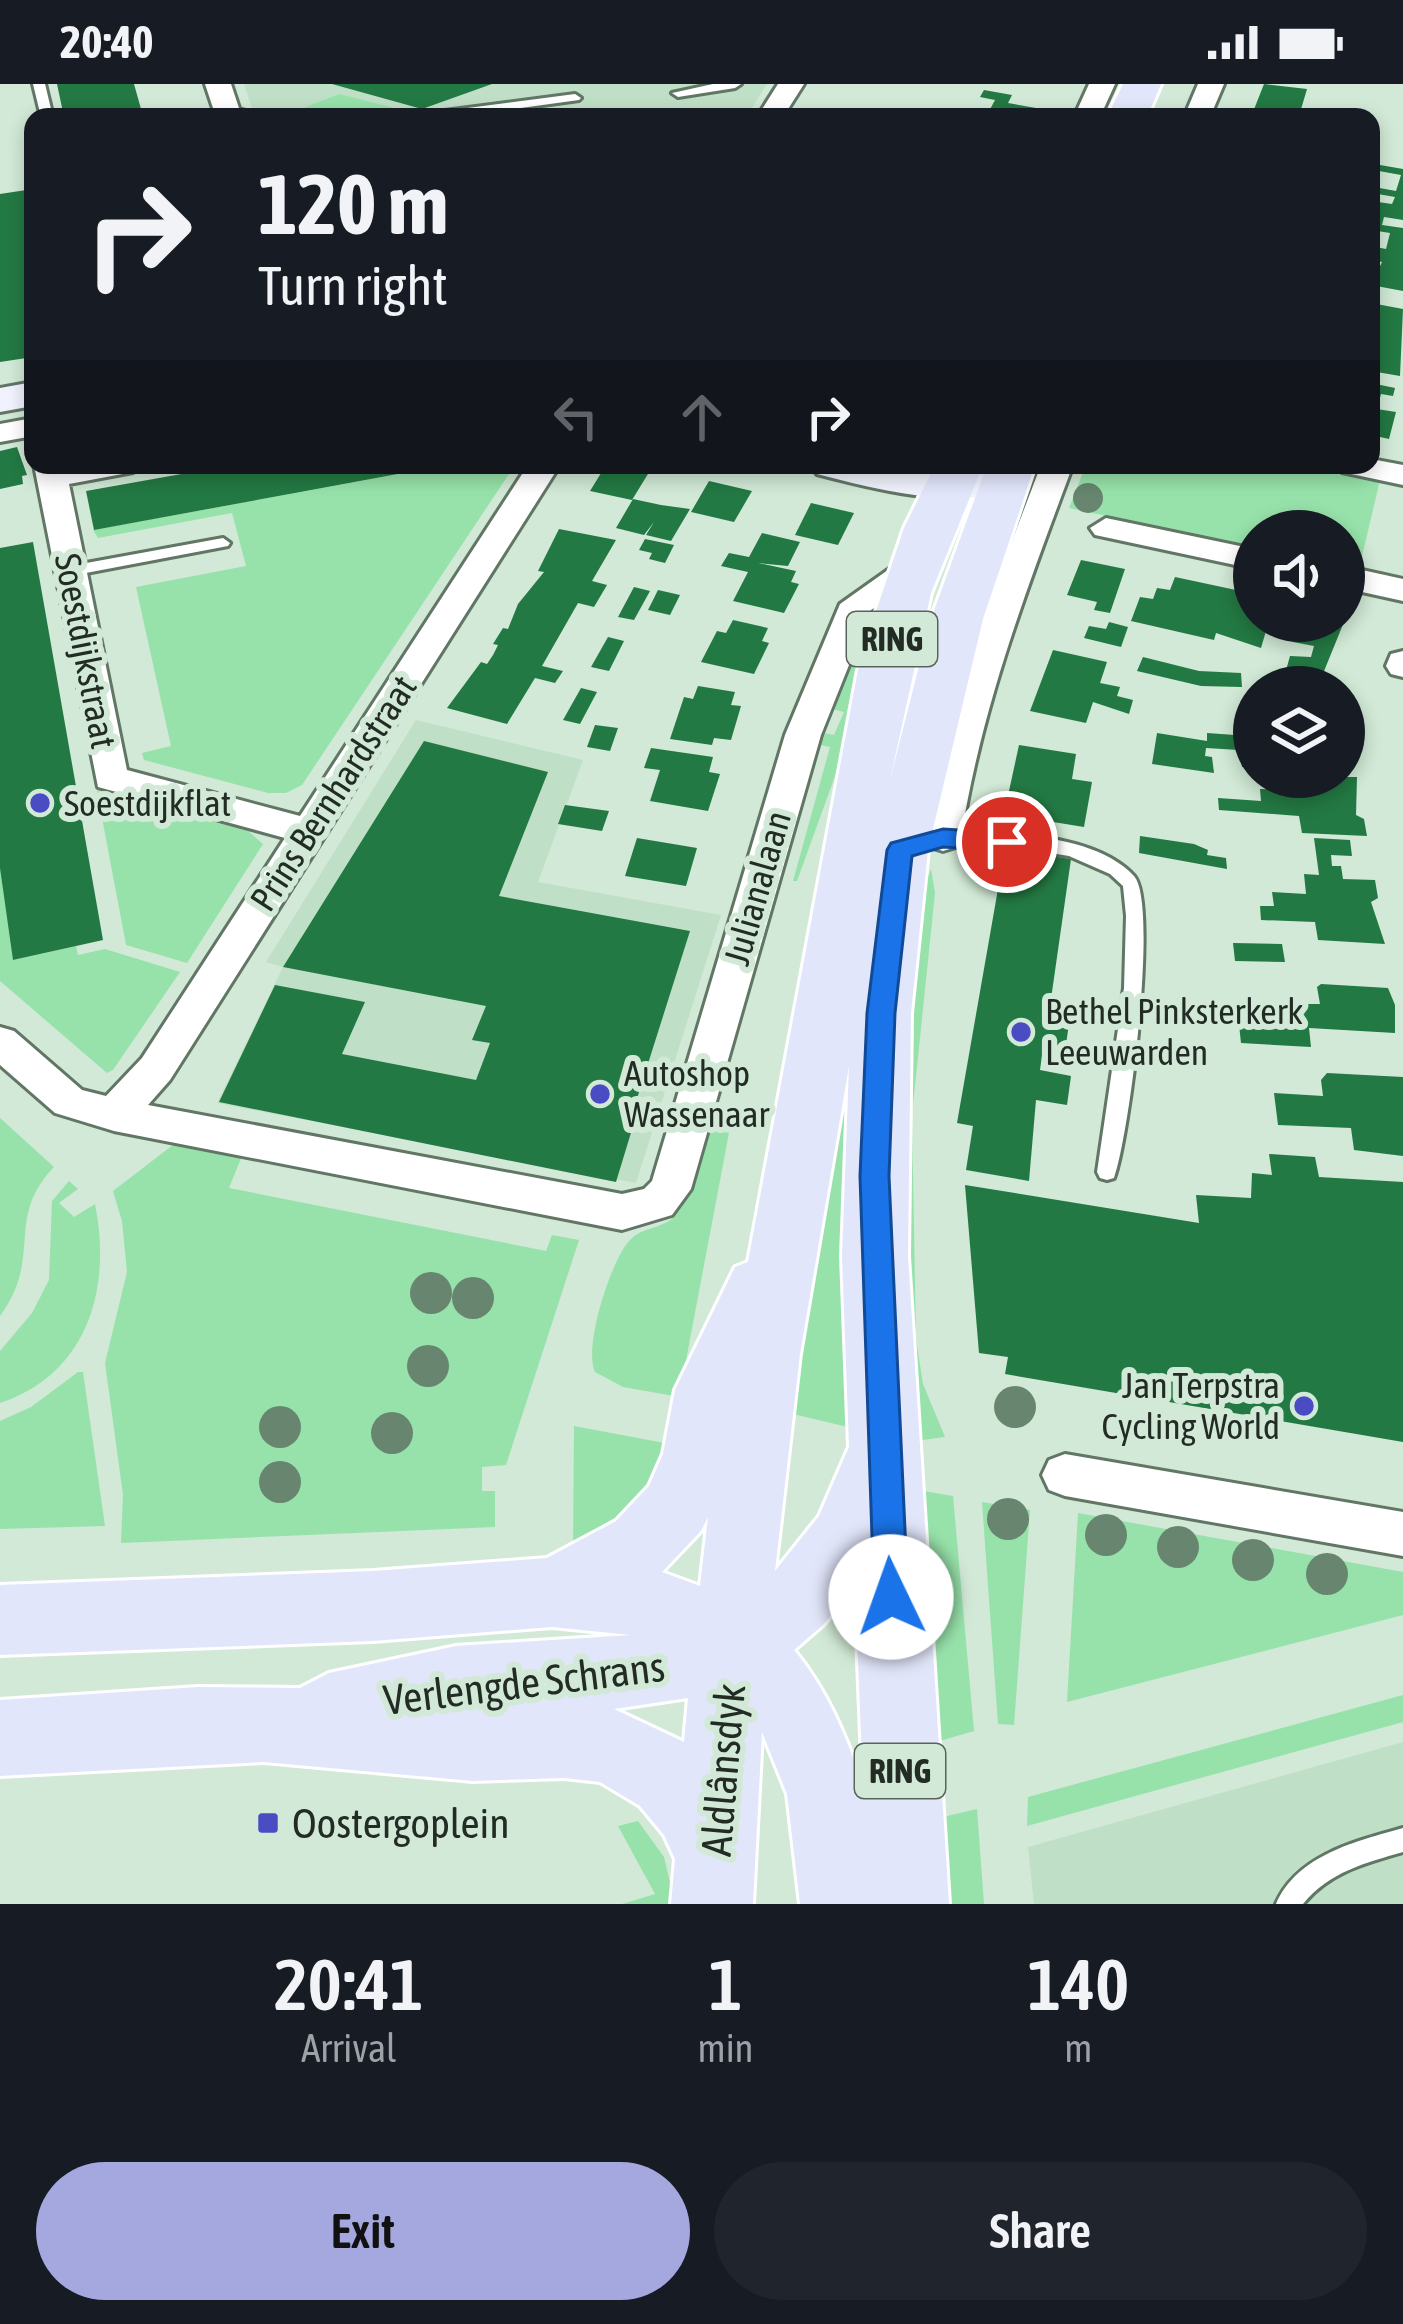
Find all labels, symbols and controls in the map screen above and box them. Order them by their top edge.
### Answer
text: 20:40 [60,16,154,68]
icon: right [60,156,216,312]
text: 120 m [258,156,448,252]
text: Turn right [258,255,448,316]
icon: left [543,384,609,450]
icon: ahead [669,384,735,450]
icon: right [795,384,861,450]
map controls [1233,510,1365,798]
button: sound [1233,510,1365,642]
street label: Soestdijkstraat [47,550,125,752]
road number: RING [847,612,937,666]
button: layers [1233,666,1365,798]
street label: Prins Bernhardstraat [241,668,425,918]
place label: Soestdijkflat [64,782,231,824]
marker: Soestdijkflat [27,790,53,816]
pin [956,791,1058,893]
street label: Julianalaan [715,806,799,970]
icon: arrive [974,809,1040,875]
place label: Bethel Pinksterkerk Leeuwarden [1045,990,1303,1073]
marker: Bethel Pinksterkerk Leeuwarden [1008,1019,1034,1045]
place label: Autoshop Wassenaar [624,1052,770,1135]
marker: Autoshop Wassenaar [587,1081,613,1107]
place label: Jan Terpstra Cycling World [1102,1364,1280,1447]
marker: Jan Terpstra Cycling World [1291,1393,1317,1419]
position arrow [828,1534,954,1660]
street label: Verlengde Schrans [381,1642,667,1724]
street label: Aldlânsdyk [692,1682,754,1858]
road number: RING [855,1744,945,1798]
place label: Oostergoplein [292,1799,510,1847]
marker: Oostergoplein [255,1810,281,1836]
text: 20:41 [274,1943,424,2025]
text: 1 [709,1943,742,2025]
text: 140 [1028,1943,1129,2025]
text: Arrival [301,2026,396,2070]
text: min [698,2026,754,2070]
text: m [1064,2026,1092,2070]
button: Exit [36,2162,690,2300]
button: Share [714,2162,1367,2300]

